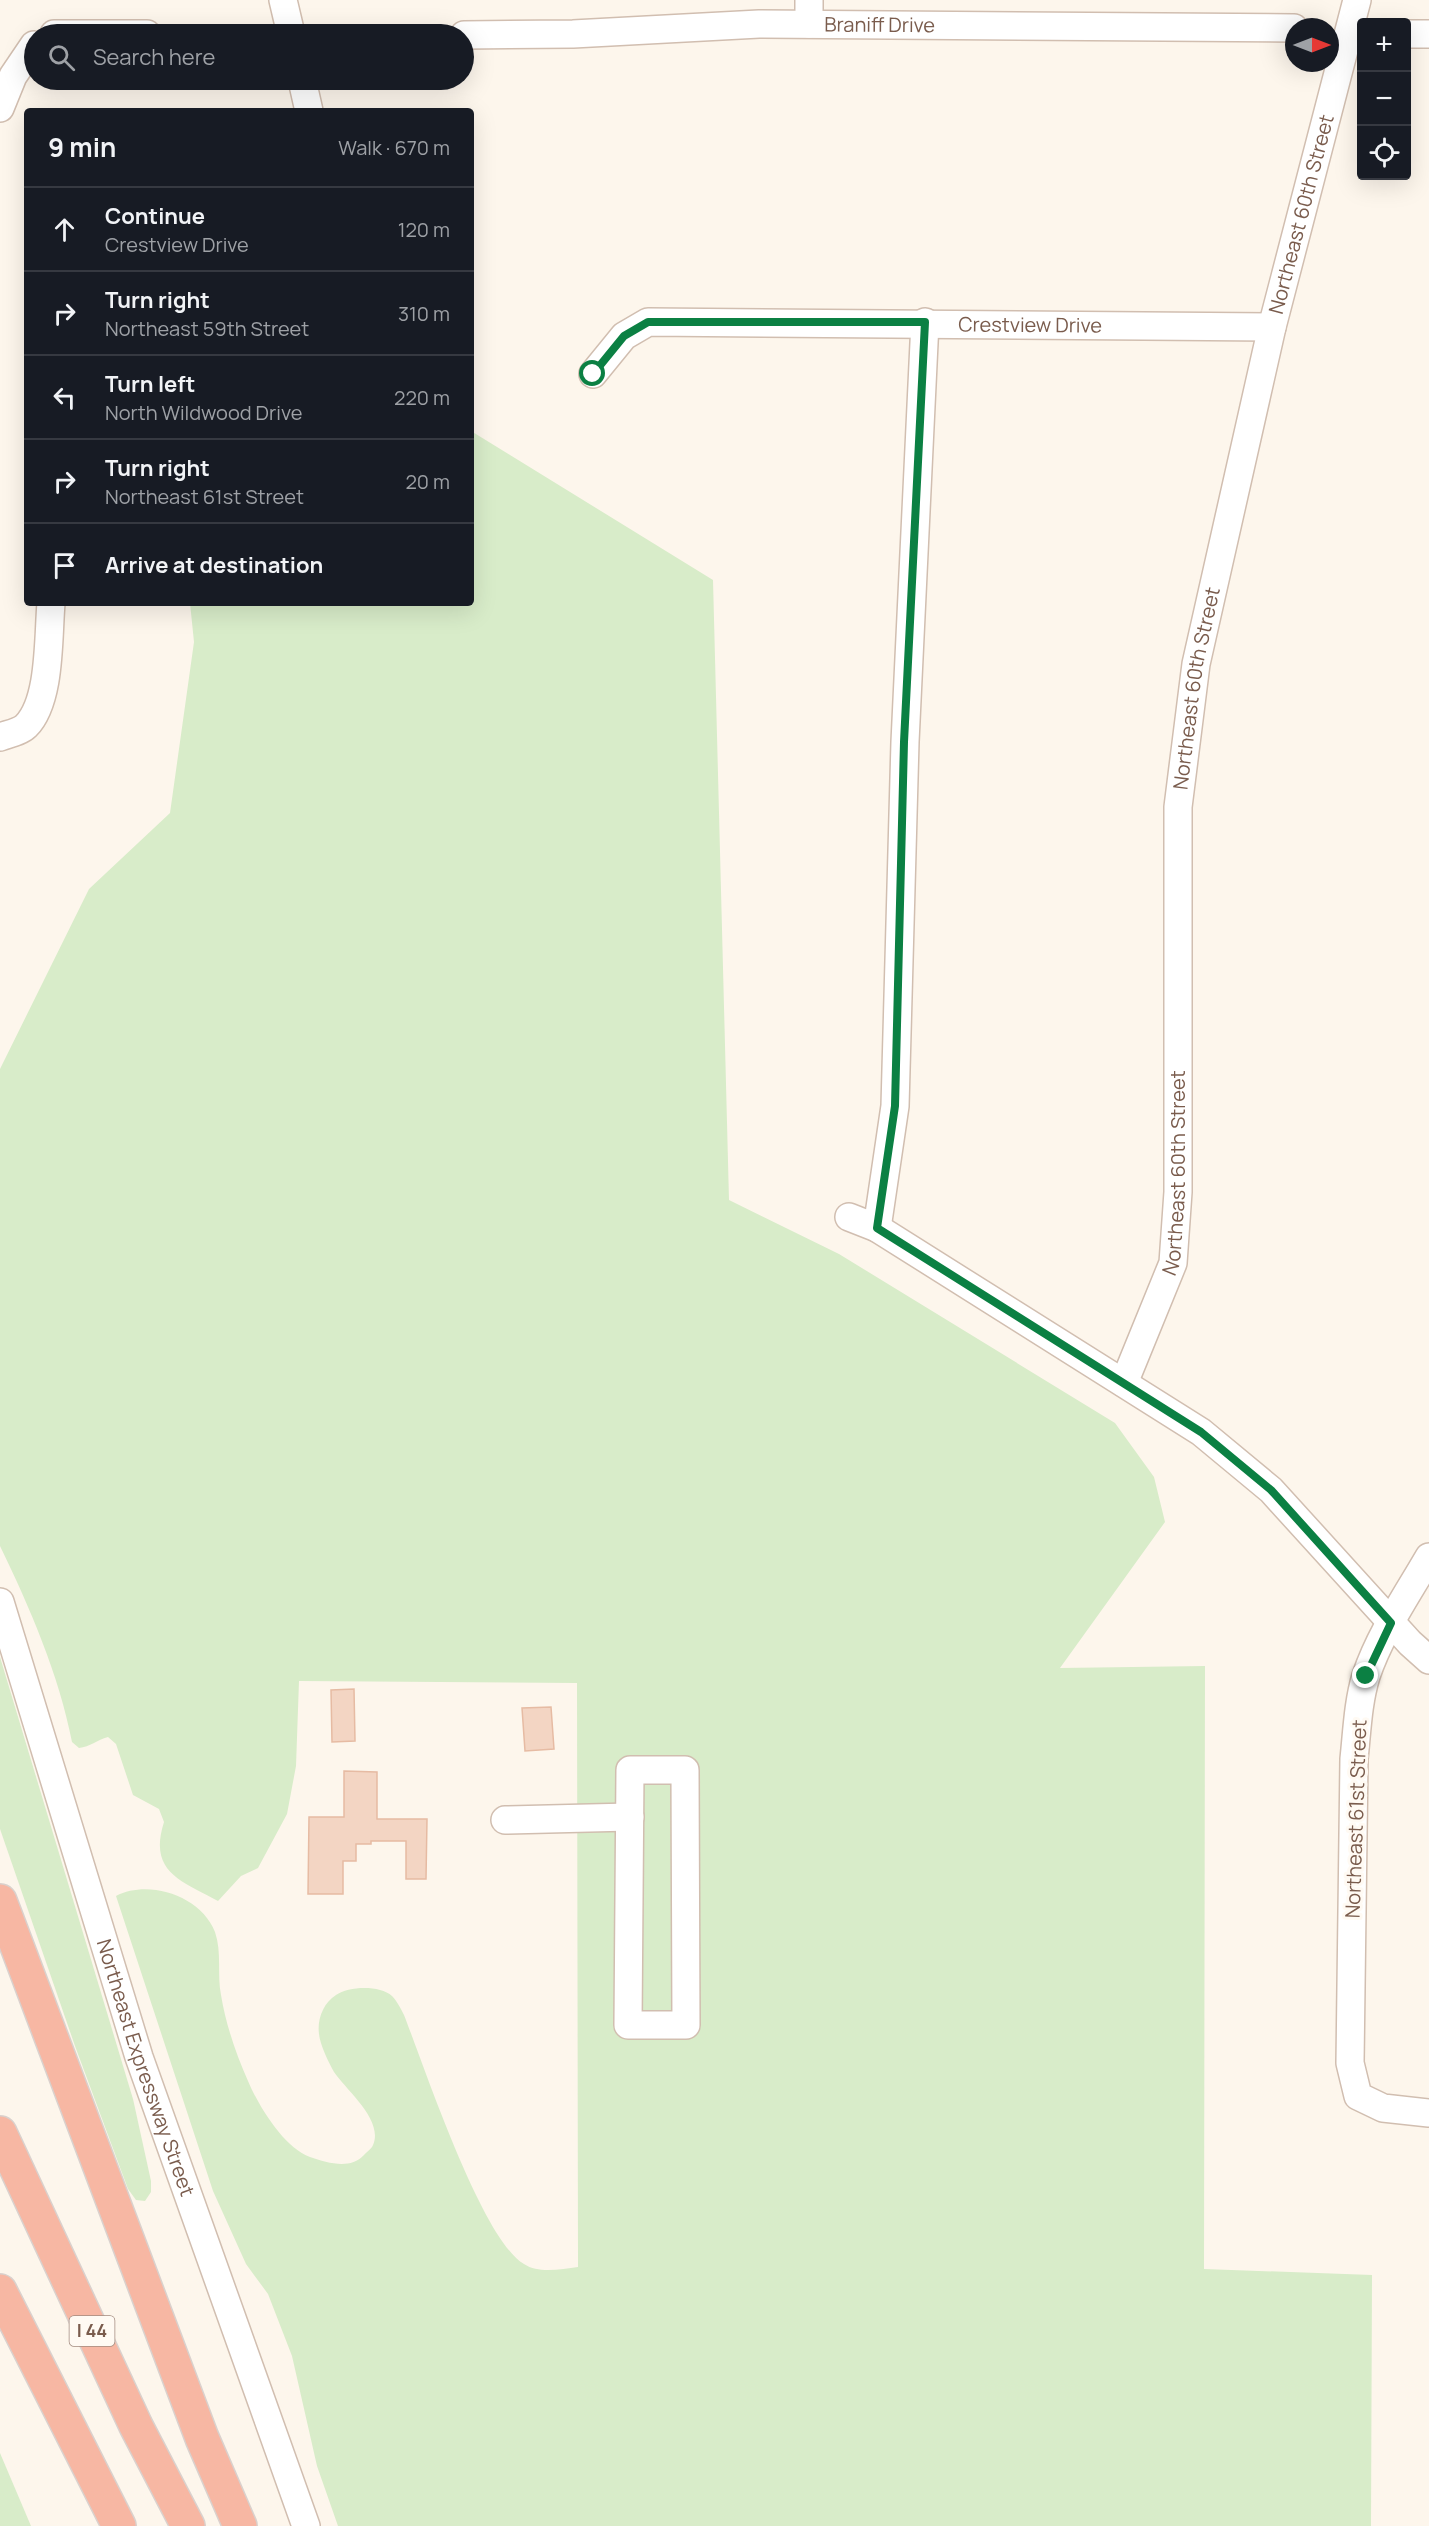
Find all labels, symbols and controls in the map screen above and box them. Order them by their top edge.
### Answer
street label: Braniff Drive [824,10,935,38]
north arrow [1285,18,1339,72]
map controls [1357,18,1411,180]
button: + [1357,18,1411,72]
search box [24,24,474,90]
icon: search [45,41,78,74]
text: Search here [93,42,215,72]
button: − [1357,72,1411,126]
street label: Northeast 60th Street [1262,111,1340,317]
button: locate [1357,126,1411,180]
text: 9 min [48,129,116,165]
text: Walk · 670 m [338,134,450,161]
text: Continue [105,201,205,231]
icon: ahead [48,213,81,246]
text: 120 m [398,216,450,243]
text: Crestview Drive [105,231,249,258]
text: Turn right [105,285,210,315]
icon: right [48,297,81,330]
text: 310 m [398,300,450,327]
street label: Crestview Drive [958,310,1102,339]
text: Northeast 59th Street [105,315,309,342]
route start [579,360,605,386]
text: Turn left [105,369,195,399]
icon: left [48,381,81,414]
text: 220 m [394,384,450,411]
text: North Wildwood Drive [105,399,302,426]
text: Turn right [105,453,210,483]
icon: right [48,465,81,498]
text: 20 m [405,468,450,495]
text: Northeast 61st Street [105,483,304,510]
icon: arrive [48,549,81,582]
text: Arrive at destination [105,550,323,580]
street label: Northeast 60th Street [1166,584,1226,791]
street label: Northeast 60th Street [1155,1070,1191,1279]
route end [1352,1662,1378,1688]
street label: Northeast 61st Street [1339,1719,1372,1919]
street label: Northeast Expressway Street [91,1936,202,2200]
road number: I 44 [70,2316,115,2346]

